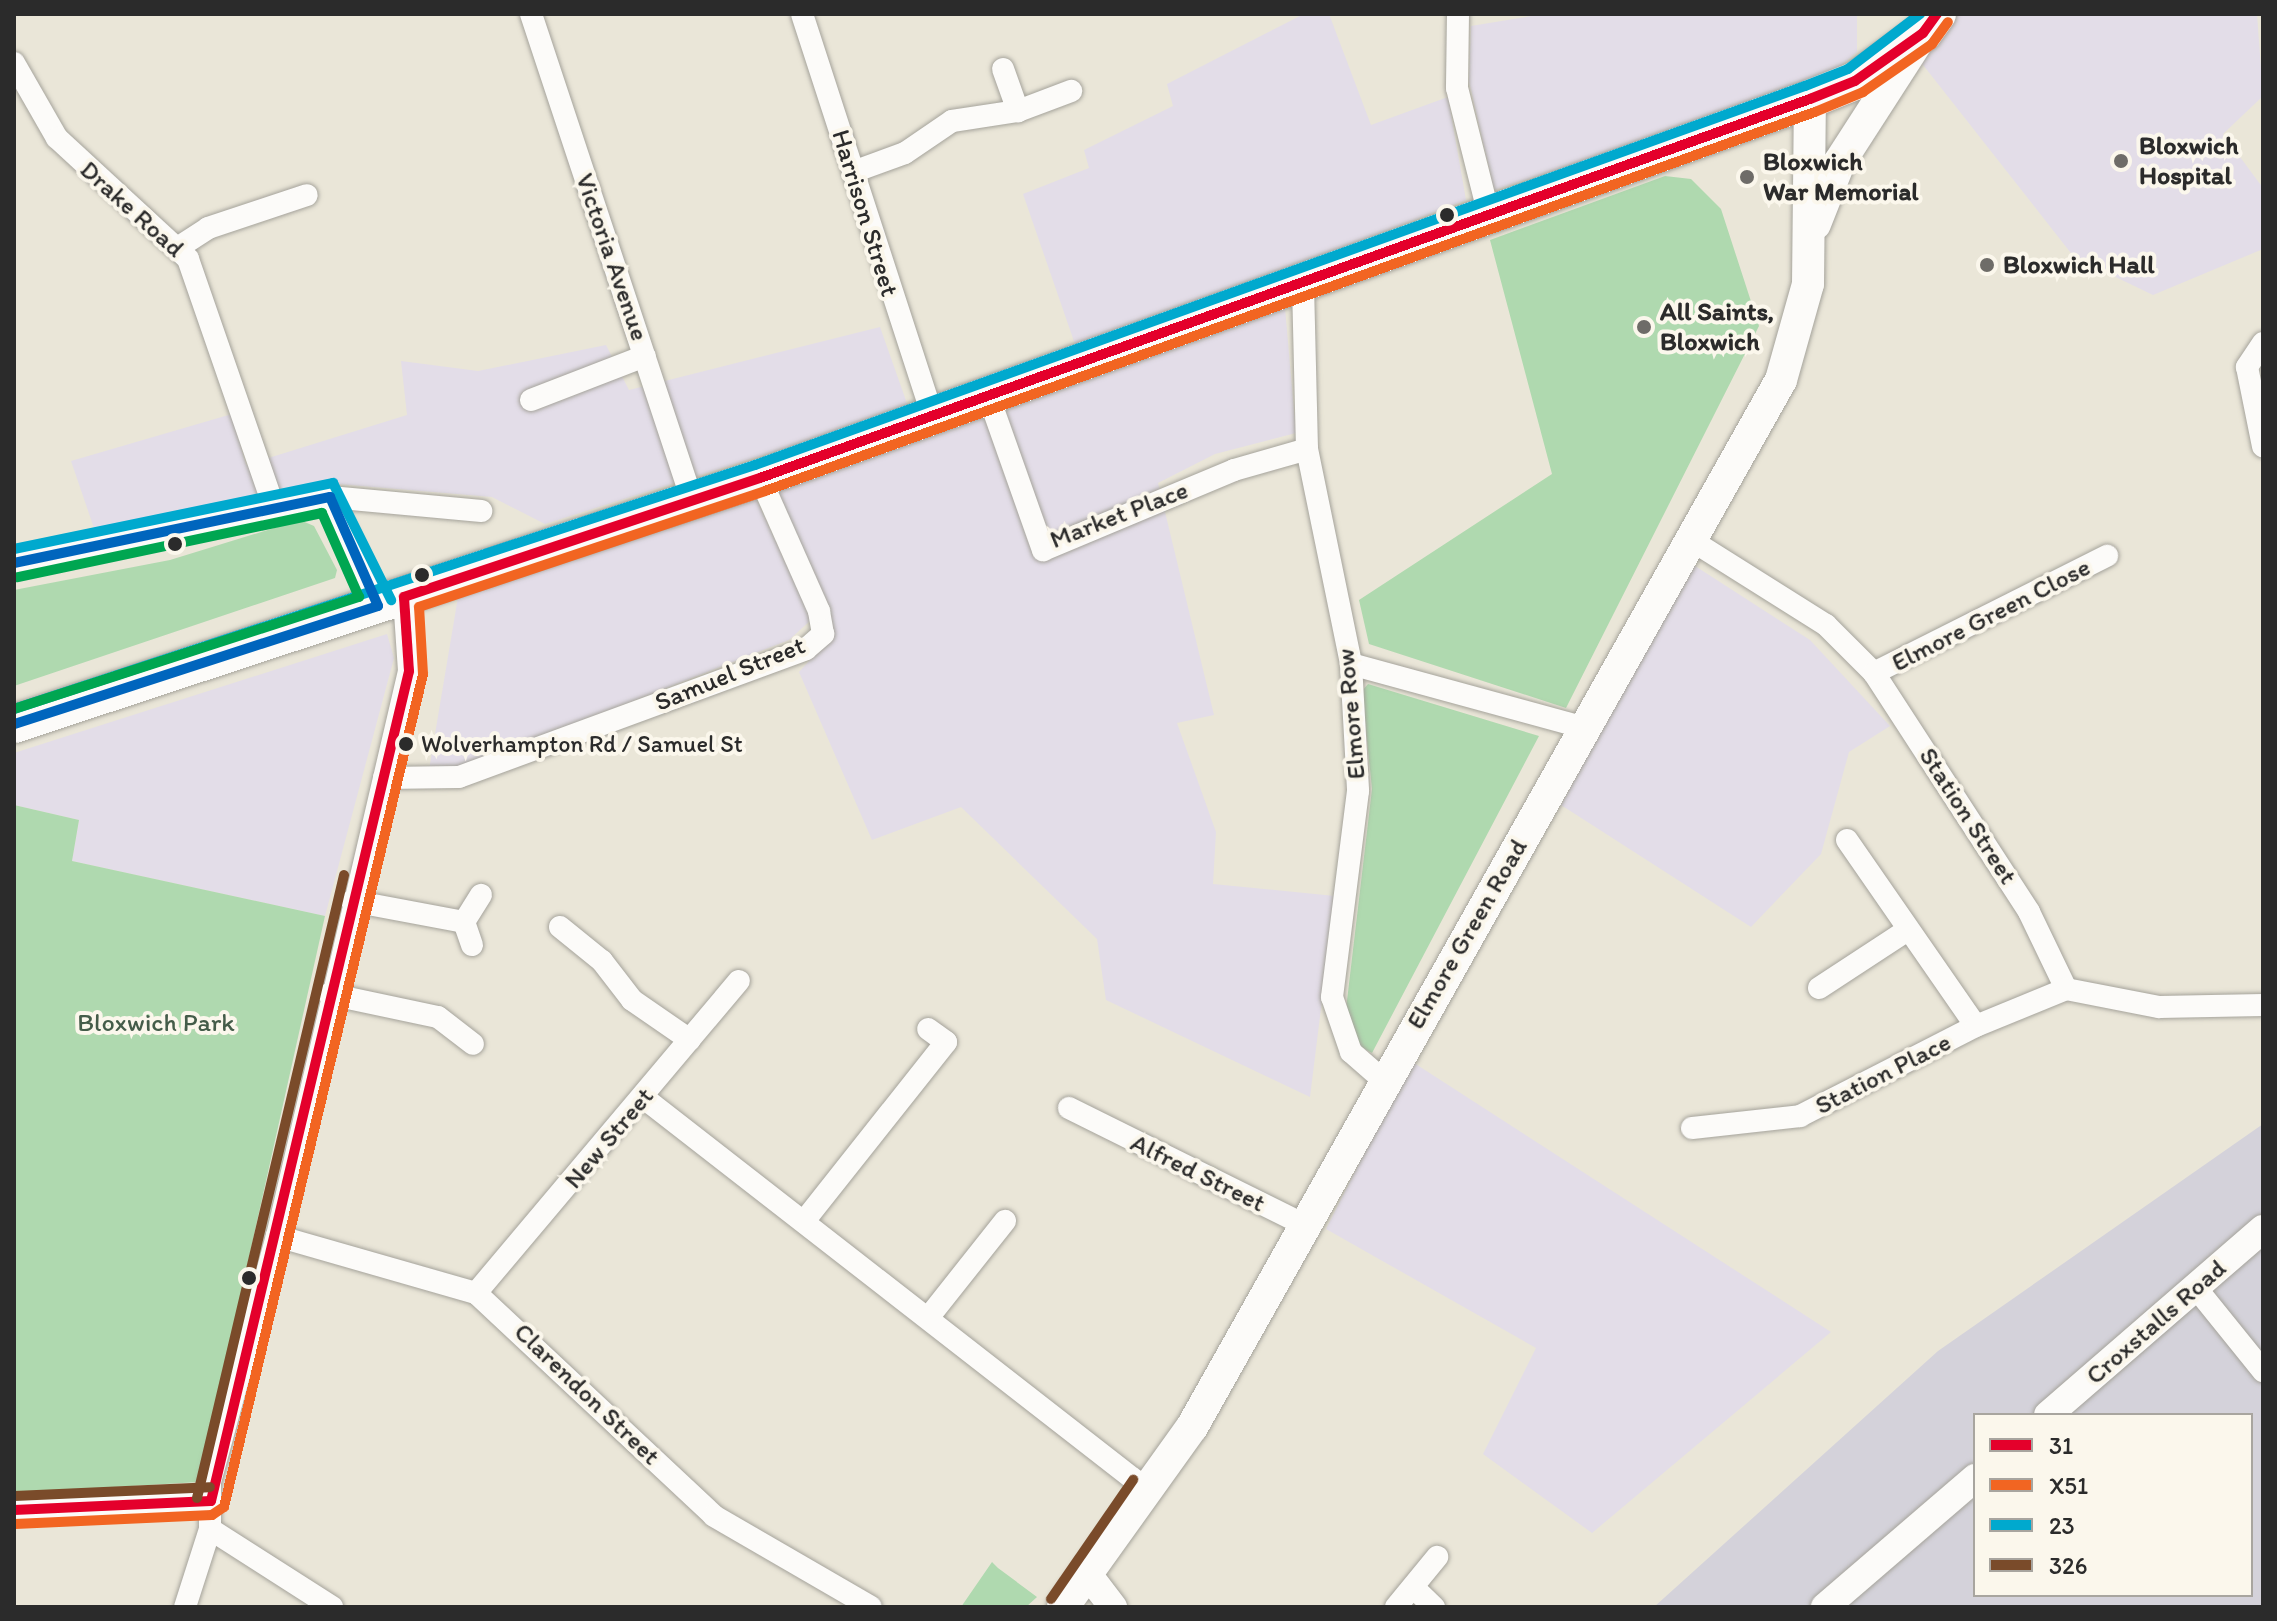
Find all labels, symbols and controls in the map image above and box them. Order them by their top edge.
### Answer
street label: Harrison Street [825,126,905,300]
place label: Bloxwich Hospital [2139,130,2239,192]
place label: Bloxwich War Memorial [1763,146,1919,208]
marker: Bloxwich Hospital [2110,150,2132,172]
street label: Drake Road [74,154,190,264]
marker: Bloxwich War Memorial [1738,168,1756,186]
street label: Victoria Avenue [569,169,655,345]
unlabelled marker [1439,207,1455,223]
place label: Bloxwich Hall [2003,249,2155,281]
marker: Bloxwich Hall [1978,256,1996,274]
place label: All Saints, Bloxwich [1660,296,1774,358]
marker: All Saints, Bloxwich [1635,318,1653,336]
street label: Market Place [1046,474,1192,556]
unlabelled marker [167,536,183,552]
street label: Elmore Green Close [1887,552,2095,678]
unlabelled marker [414,567,430,583]
street label: Samuel Street [651,630,809,718]
street label: Elmore Row [1330,647,1372,781]
place label: Wolverhampton Rd / Samuel St [421,730,743,758]
marker: Wolverhampton Rd / Samuel St [398,736,414,752]
street label: Station Street [1912,742,2024,890]
street label: Elmore Green Road [1400,834,1534,1034]
park label: Bloxwich Park [78,1007,234,1039]
street label: Station Place [1810,1026,1956,1122]
street label: New Street [558,1081,660,1195]
street label: Alfred Street [1126,1127,1270,1219]
street label: Croxstalls Road [2080,1253,2232,1391]
unlabelled marker [241,1270,257,1286]
street label: Clarendon Street [508,1317,666,1471]
legend [1973,1413,2253,1597]
text: 31 [2049,1431,2073,1460]
text: X51 [2049,1471,2088,1500]
text: 23 [2049,1511,2075,1540]
text: 326 [2049,1551,2087,1580]

